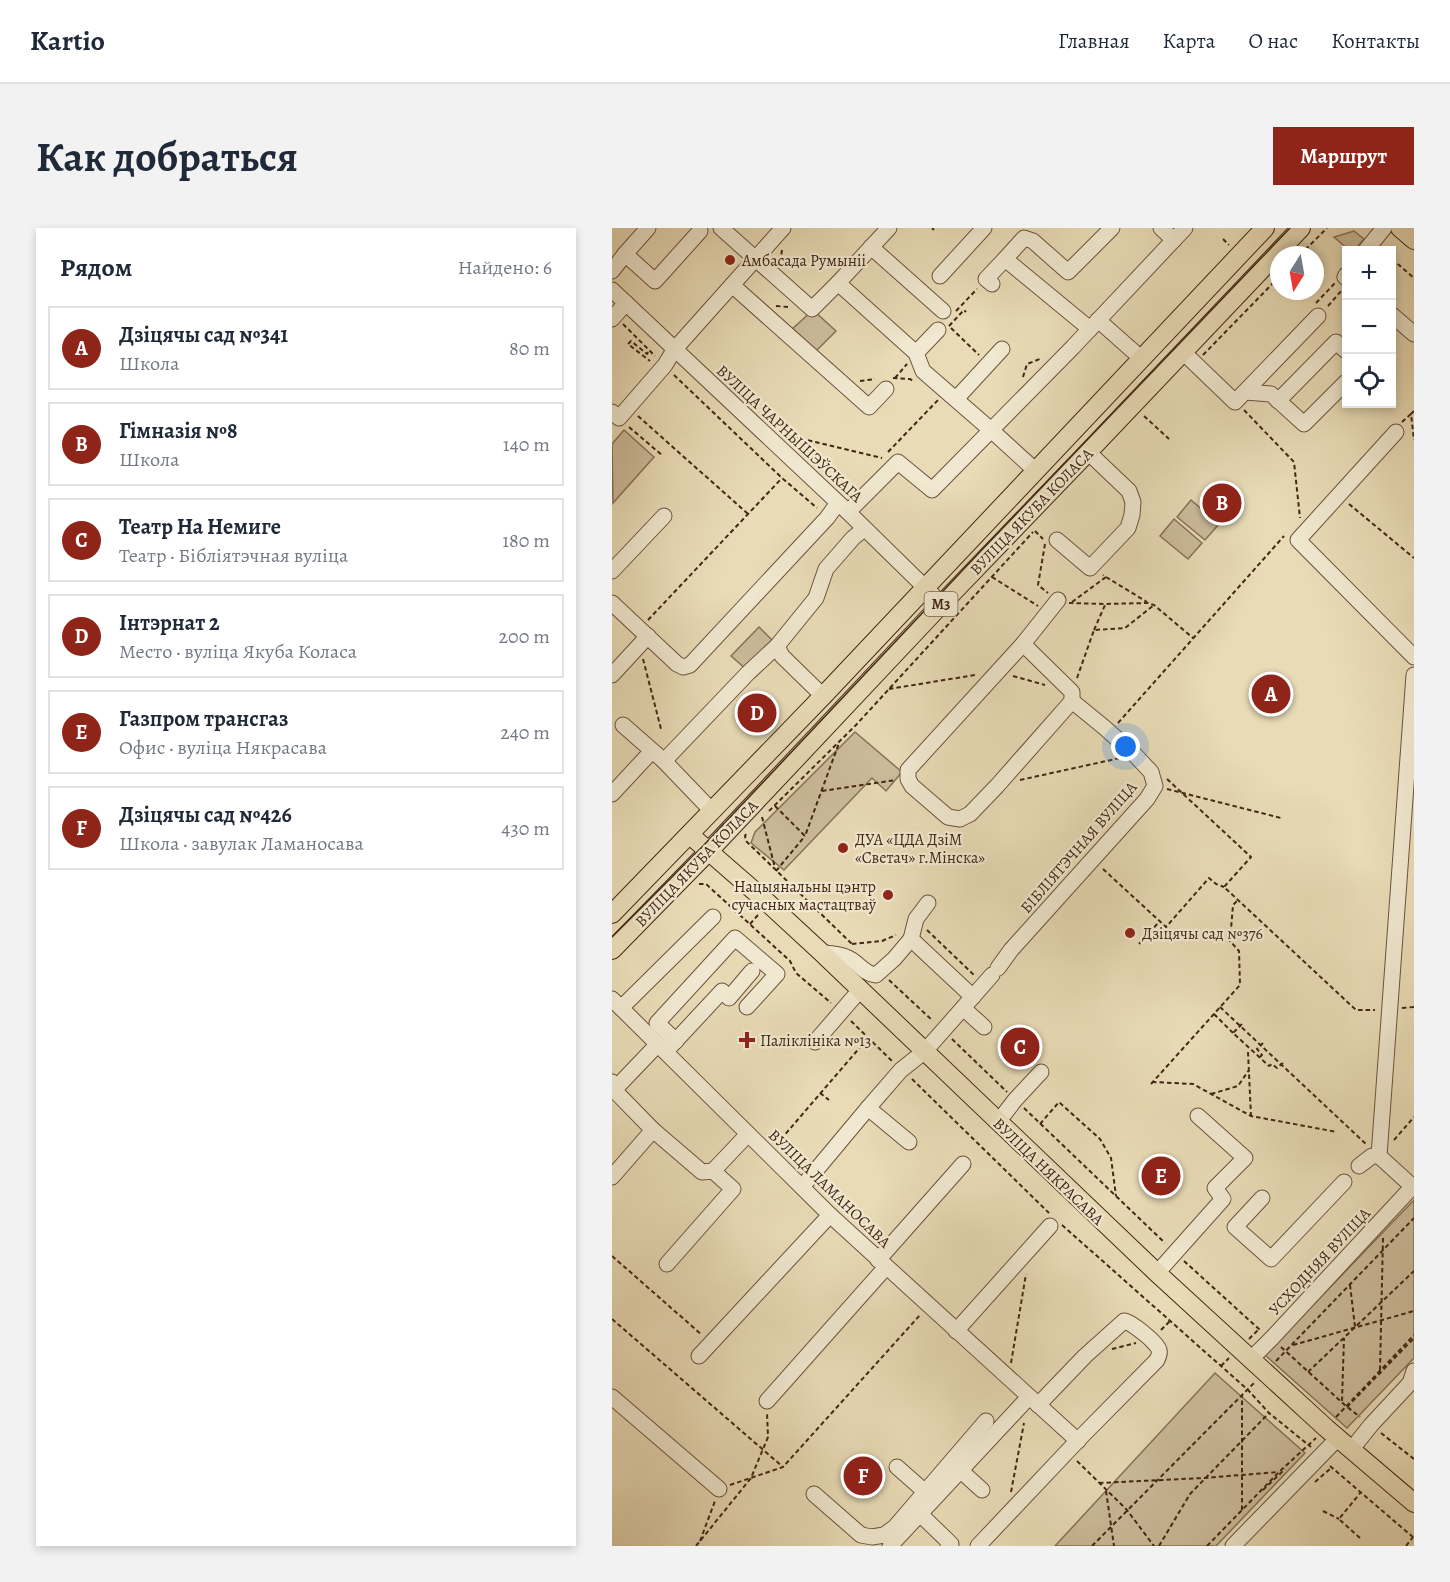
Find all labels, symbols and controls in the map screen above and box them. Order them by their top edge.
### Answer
text: Kartio [30,22,105,60]
text: Главная [1058,27,1130,55]
text: Карта [1163,27,1215,55]
text: О нас [1248,27,1298,55]
text: Контакты [1331,27,1420,55]
button: Маршрут [1273,127,1414,185]
text: Как добраться [36,128,298,185]
north arrow [1270,246,1324,300]
map controls [1342,246,1396,408]
button: + [1342,246,1396,300]
text: Рядом [60,250,132,285]
place label: Амбасада Румыніі [741,250,866,272]
marker: Амбасада Румыніі [723,253,737,267]
text: Найдено: 6 [458,254,552,281]
button: − [1342,300,1396,354]
text: Дзіцячы сад №341 [119,320,288,350]
text: A [75,335,88,362]
text: 80 m [509,335,550,362]
text: Школа [119,350,179,377]
button: locate [1342,354,1396,408]
street label: ВУЛІЦА ЧАРНЫШЭЎСКАГА [711,360,868,508]
text: Гімназія №8 [119,416,238,446]
text: B [75,431,88,458]
text: 140 m [503,431,550,458]
street label: ВУЛІЦА ЯКУБА КОЛАСА [965,443,1099,580]
text: Школа [119,446,179,473]
pin: B [1202,480,1242,526]
text: Театр На Немиге [119,512,281,542]
text: C [75,527,88,554]
text: 180 m [502,527,550,554]
text: Театр · Бібліятэчная вуліца [119,542,348,569]
road number: М3 [924,592,958,616]
text: Інтэрнат 2 [119,608,220,638]
text: D [75,623,88,650]
text: 200 m [499,623,550,650]
text: Место · вуліца Якуба Коласа [119,638,357,665]
pin: A [1252,672,1290,716]
pin: D [738,690,776,736]
text: Газпром трансгаз [119,704,288,734]
text: E [76,719,87,746]
text: 240 m [500,719,550,746]
your location [1111,732,1140,761]
text: Офис · вуліца Някрасава [119,734,327,761]
street label: БІБЛІЯТЭЧНАЯ ВУЛІЦА [1015,777,1143,918]
street label: ВУЛІЦА ЯКУБА КОЛАСА [630,795,764,932]
text: Дзіцячы сад №426 [119,800,292,830]
text: F [76,815,87,842]
text: 430 m [501,815,550,842]
place label: ДУА «ЦДА ДзіМ «Светач» г.Мінска» [855,829,985,869]
text: Школа · завулак Ламаносава [119,830,364,857]
marker: ДУА «ЦДА ДзіМ «Светач» г.Мінска» [836,841,850,855]
place label: Нацыянальны цэнтр сучасных мастацтваў [731,876,877,916]
marker: Нацыянальны цэнтр сучасных мастацтваў [881,888,895,902]
place label: Дзіцячы сад №376 [1142,923,1263,945]
marker: Дзіцячы сад №376 [1123,926,1137,940]
pin: C [1000,1024,1040,1070]
place label: Паліклініка №13 [760,1030,871,1052]
marker: Паліклініка №13 [738,1031,756,1049]
street label: ВУЛІЦА НЯКРАСАВА [988,1113,1109,1231]
street label: ВУЛІЦА ЛАМАНОСАВА [763,1124,896,1253]
pin: E [1142,1154,1180,1198]
street label: УСХОДНЯЯ ВУЛІЦА [1264,1203,1376,1320]
pin: F [844,1454,882,1498]

